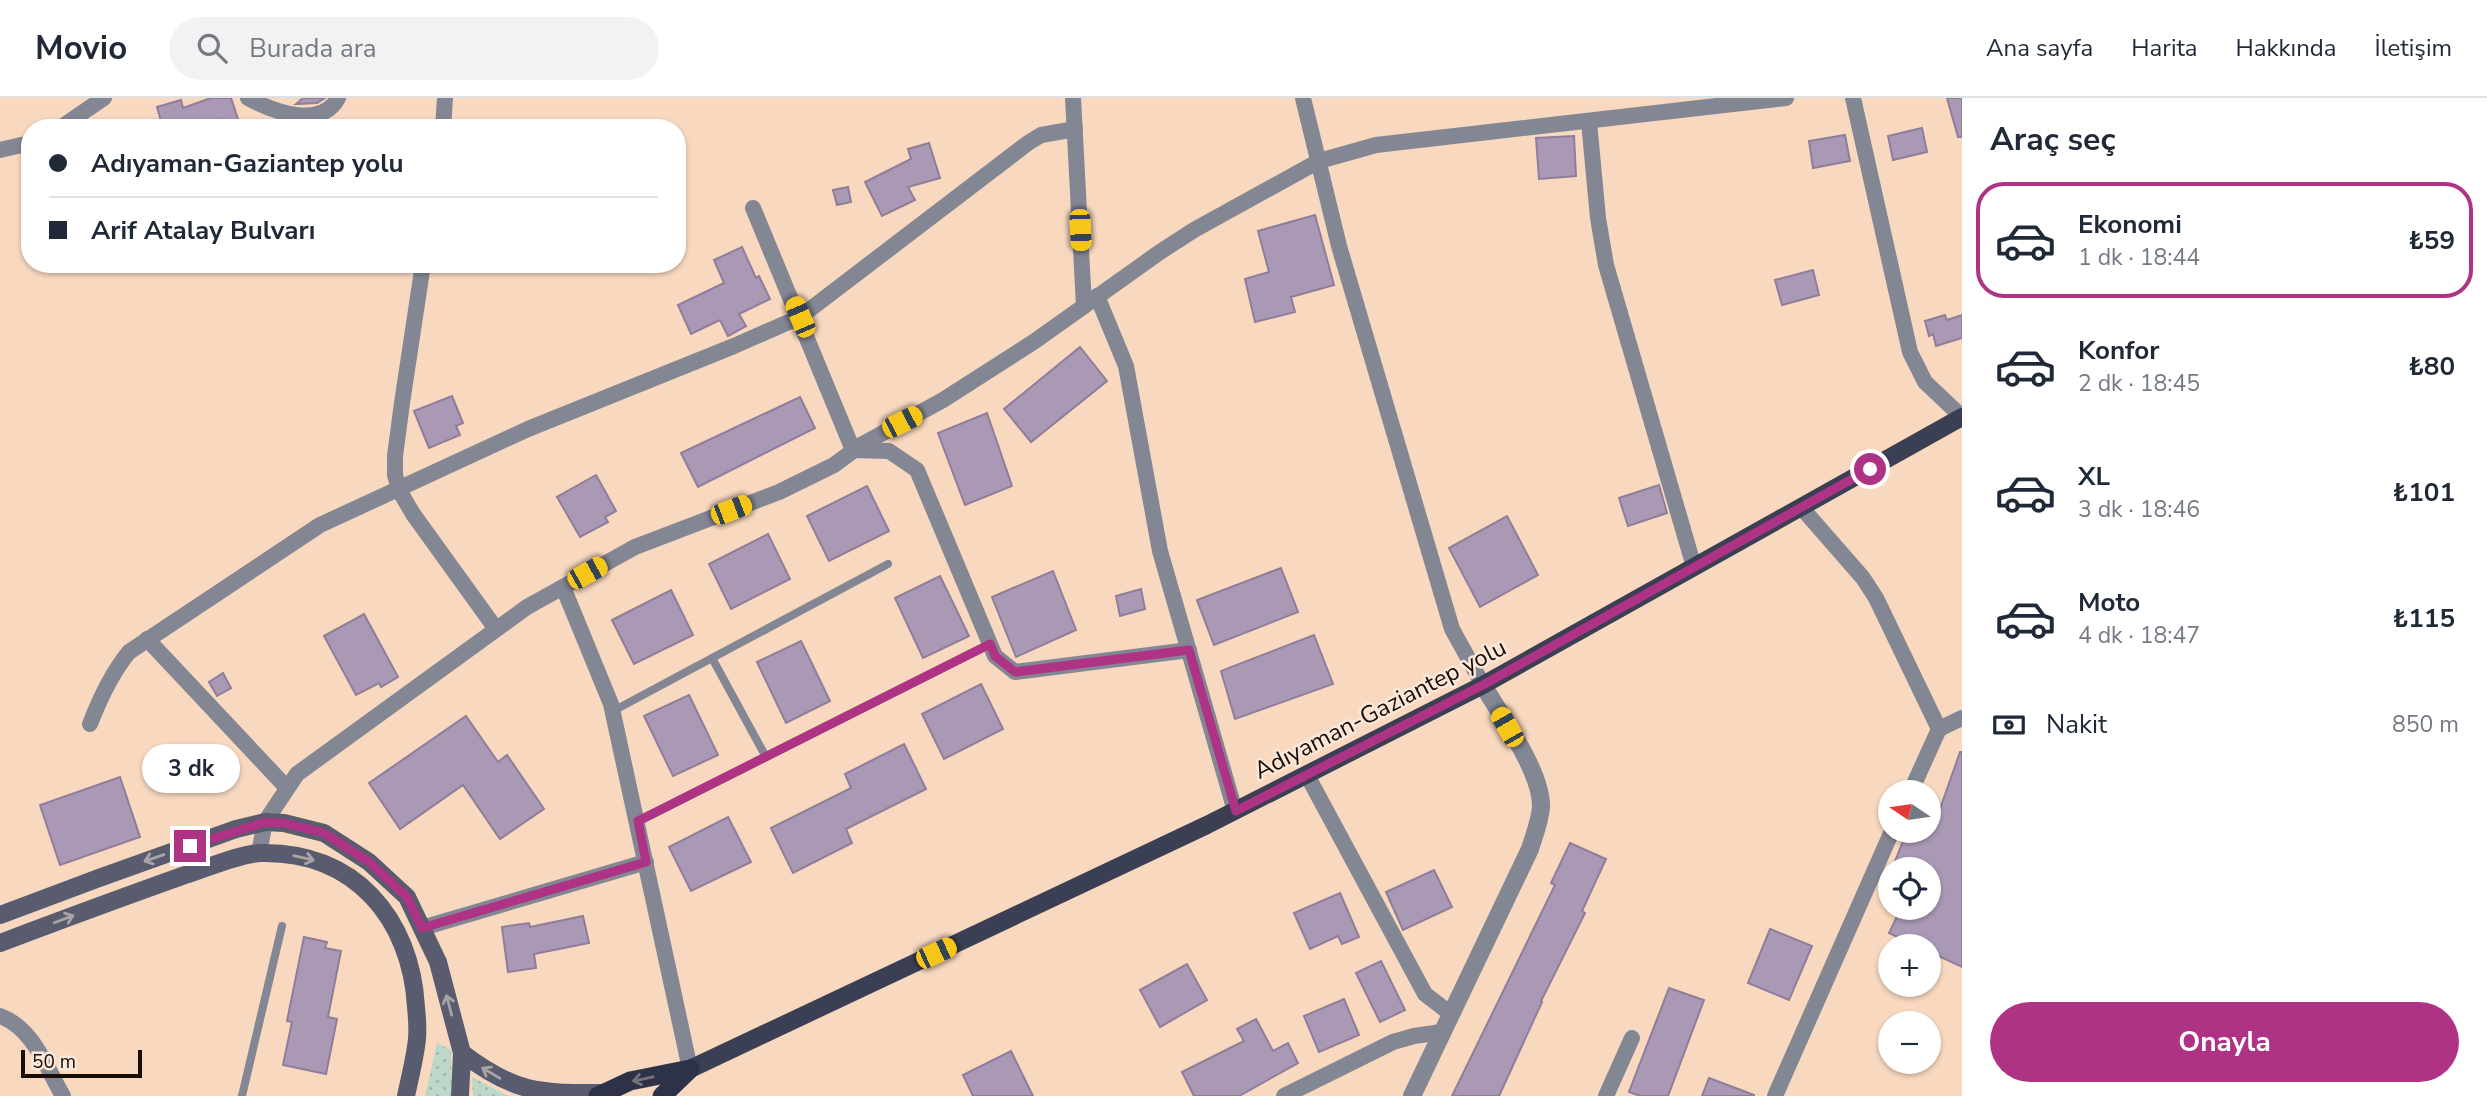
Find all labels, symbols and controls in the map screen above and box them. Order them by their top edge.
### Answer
search box [169,17,659,80]
text: Movio [35,26,127,71]
icon: search [193,29,231,67]
text: Burada ara [249,31,377,66]
text: Ana sayfa [1986,32,2093,64]
text: Harita [2131,32,2198,64]
text: Hakkında [2236,32,2336,64]
text: İletişim [2374,32,2452,64]
text: Araç seç [1990,118,2116,161]
text: Adıyaman-Gaziantep yolu [91,146,404,181]
text: Ekonomi [2078,207,2182,242]
car [1069,208,1092,252]
icon: car [1994,209,2057,272]
text: Arif Atalay Bulvarı [91,213,315,248]
text: ₺59 [2408,223,2455,258]
text: 1 dk · 18:44 [2078,242,2200,273]
car [783,294,818,340]
text: Konfor [2078,333,2159,368]
icon: car [1994,335,2057,398]
text: ₺80 [2408,349,2455,384]
text: 2 dk · 18:45 [2078,368,2200,399]
car [879,403,926,441]
route start [1854,453,1886,485]
text: XL [2078,459,2110,494]
icon: car [1994,461,2057,524]
text: ₺101 [2393,475,2455,510]
car [708,493,755,527]
text: 3 dk · 18:46 [2078,494,2200,525]
car [564,554,611,592]
text: Moto [2078,585,2140,620]
icon: car [1994,587,2057,650]
text: ₺115 [2393,601,2455,636]
text: 4 dk · 18:47 [2078,620,2200,651]
street label: Adıyaman-Gaziantep yolu [1248,631,1512,787]
car [1488,704,1527,750]
icon: cash [1990,706,2028,744]
text: Nakit [2046,707,2107,742]
text: 850 m [2392,709,2459,740]
callout: 3 dk [141,744,239,794]
text: 3 dk [168,753,214,784]
north arrow [1878,780,1941,844]
map controls [1878,780,1941,1074]
route end [174,830,206,862]
one-way arrow [292,852,315,866]
one-way arrow [143,853,165,865]
button: locate [1878,857,1941,920]
one-way arrow [52,912,74,924]
button: + [1878,934,1941,997]
car [913,935,960,971]
one-way arrow [442,994,455,1017]
button: Onayla [1990,1002,2459,1082]
button: − [1878,1011,1941,1074]
scale bar [21,1047,142,1079]
text: 50 m [32,1049,76,1075]
one-way arrow [481,1066,501,1080]
one-way arrow [632,1072,655,1086]

